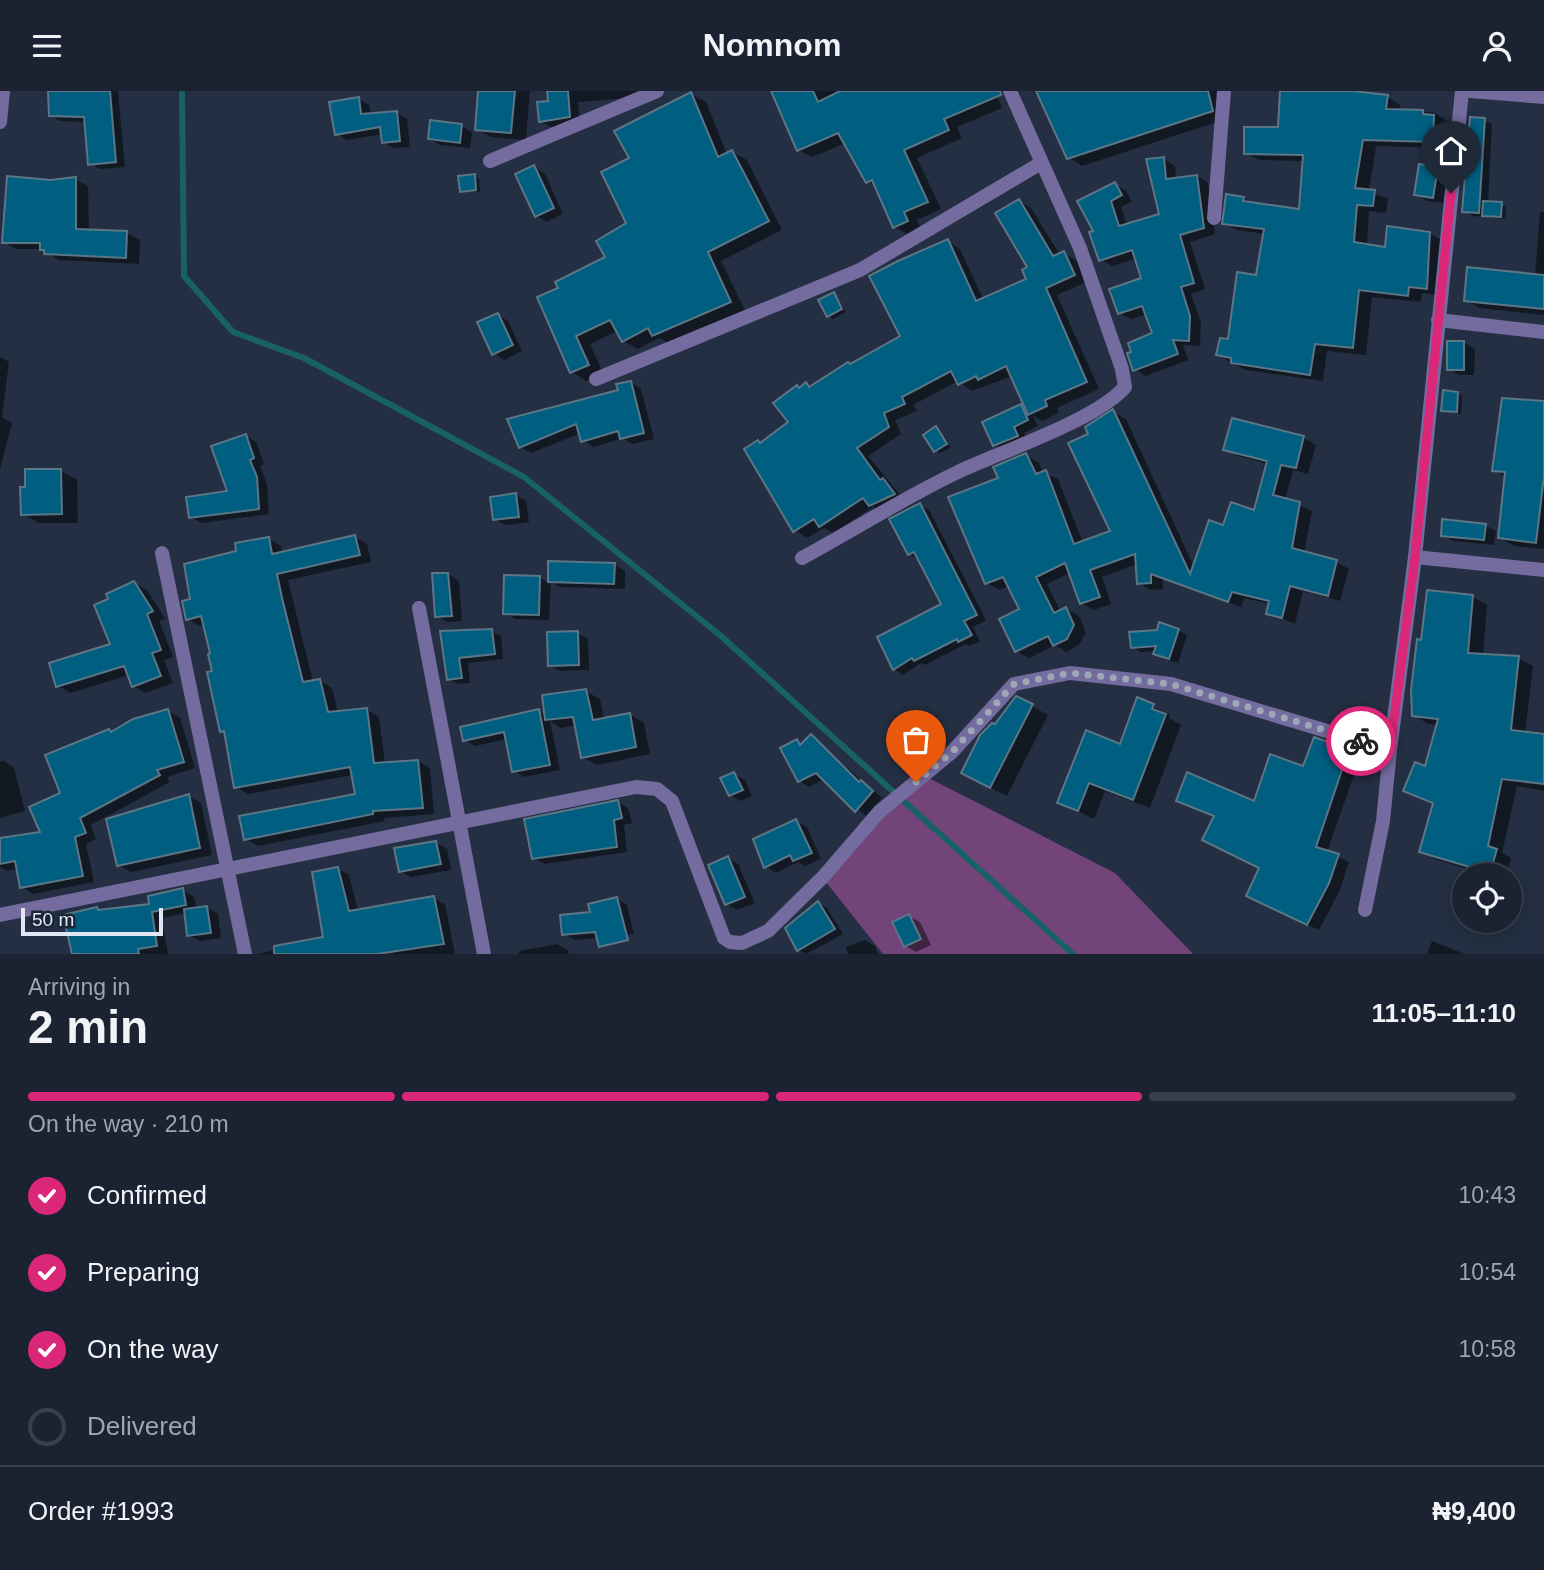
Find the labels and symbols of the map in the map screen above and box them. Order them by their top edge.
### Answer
pin [1421,121,1481,193]
courier [1326,706,1396,776]
pin [886,710,946,782]
scale bar [21,905,163,937]

